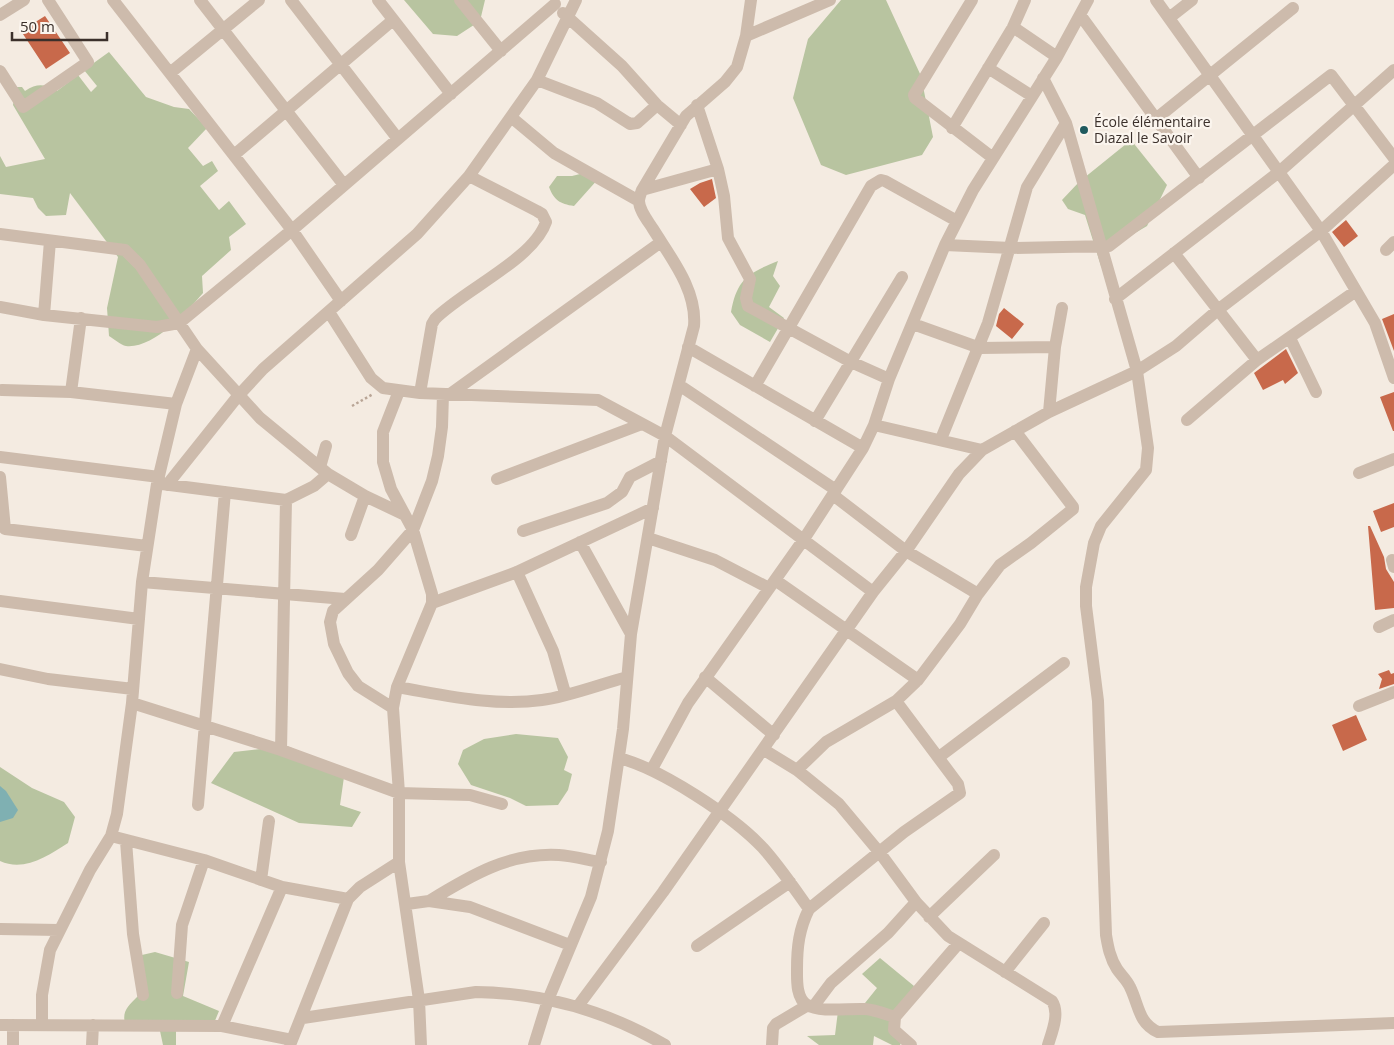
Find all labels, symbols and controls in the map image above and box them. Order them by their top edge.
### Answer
scale bar [12,10,108,42]
text: 50 m [20,16,55,36]
place label: École élémentaire Diazal le Savoir [1094,112,1211,147]
marker: École élémentaire Diazal le Savoir [1078,124,1090,136]

